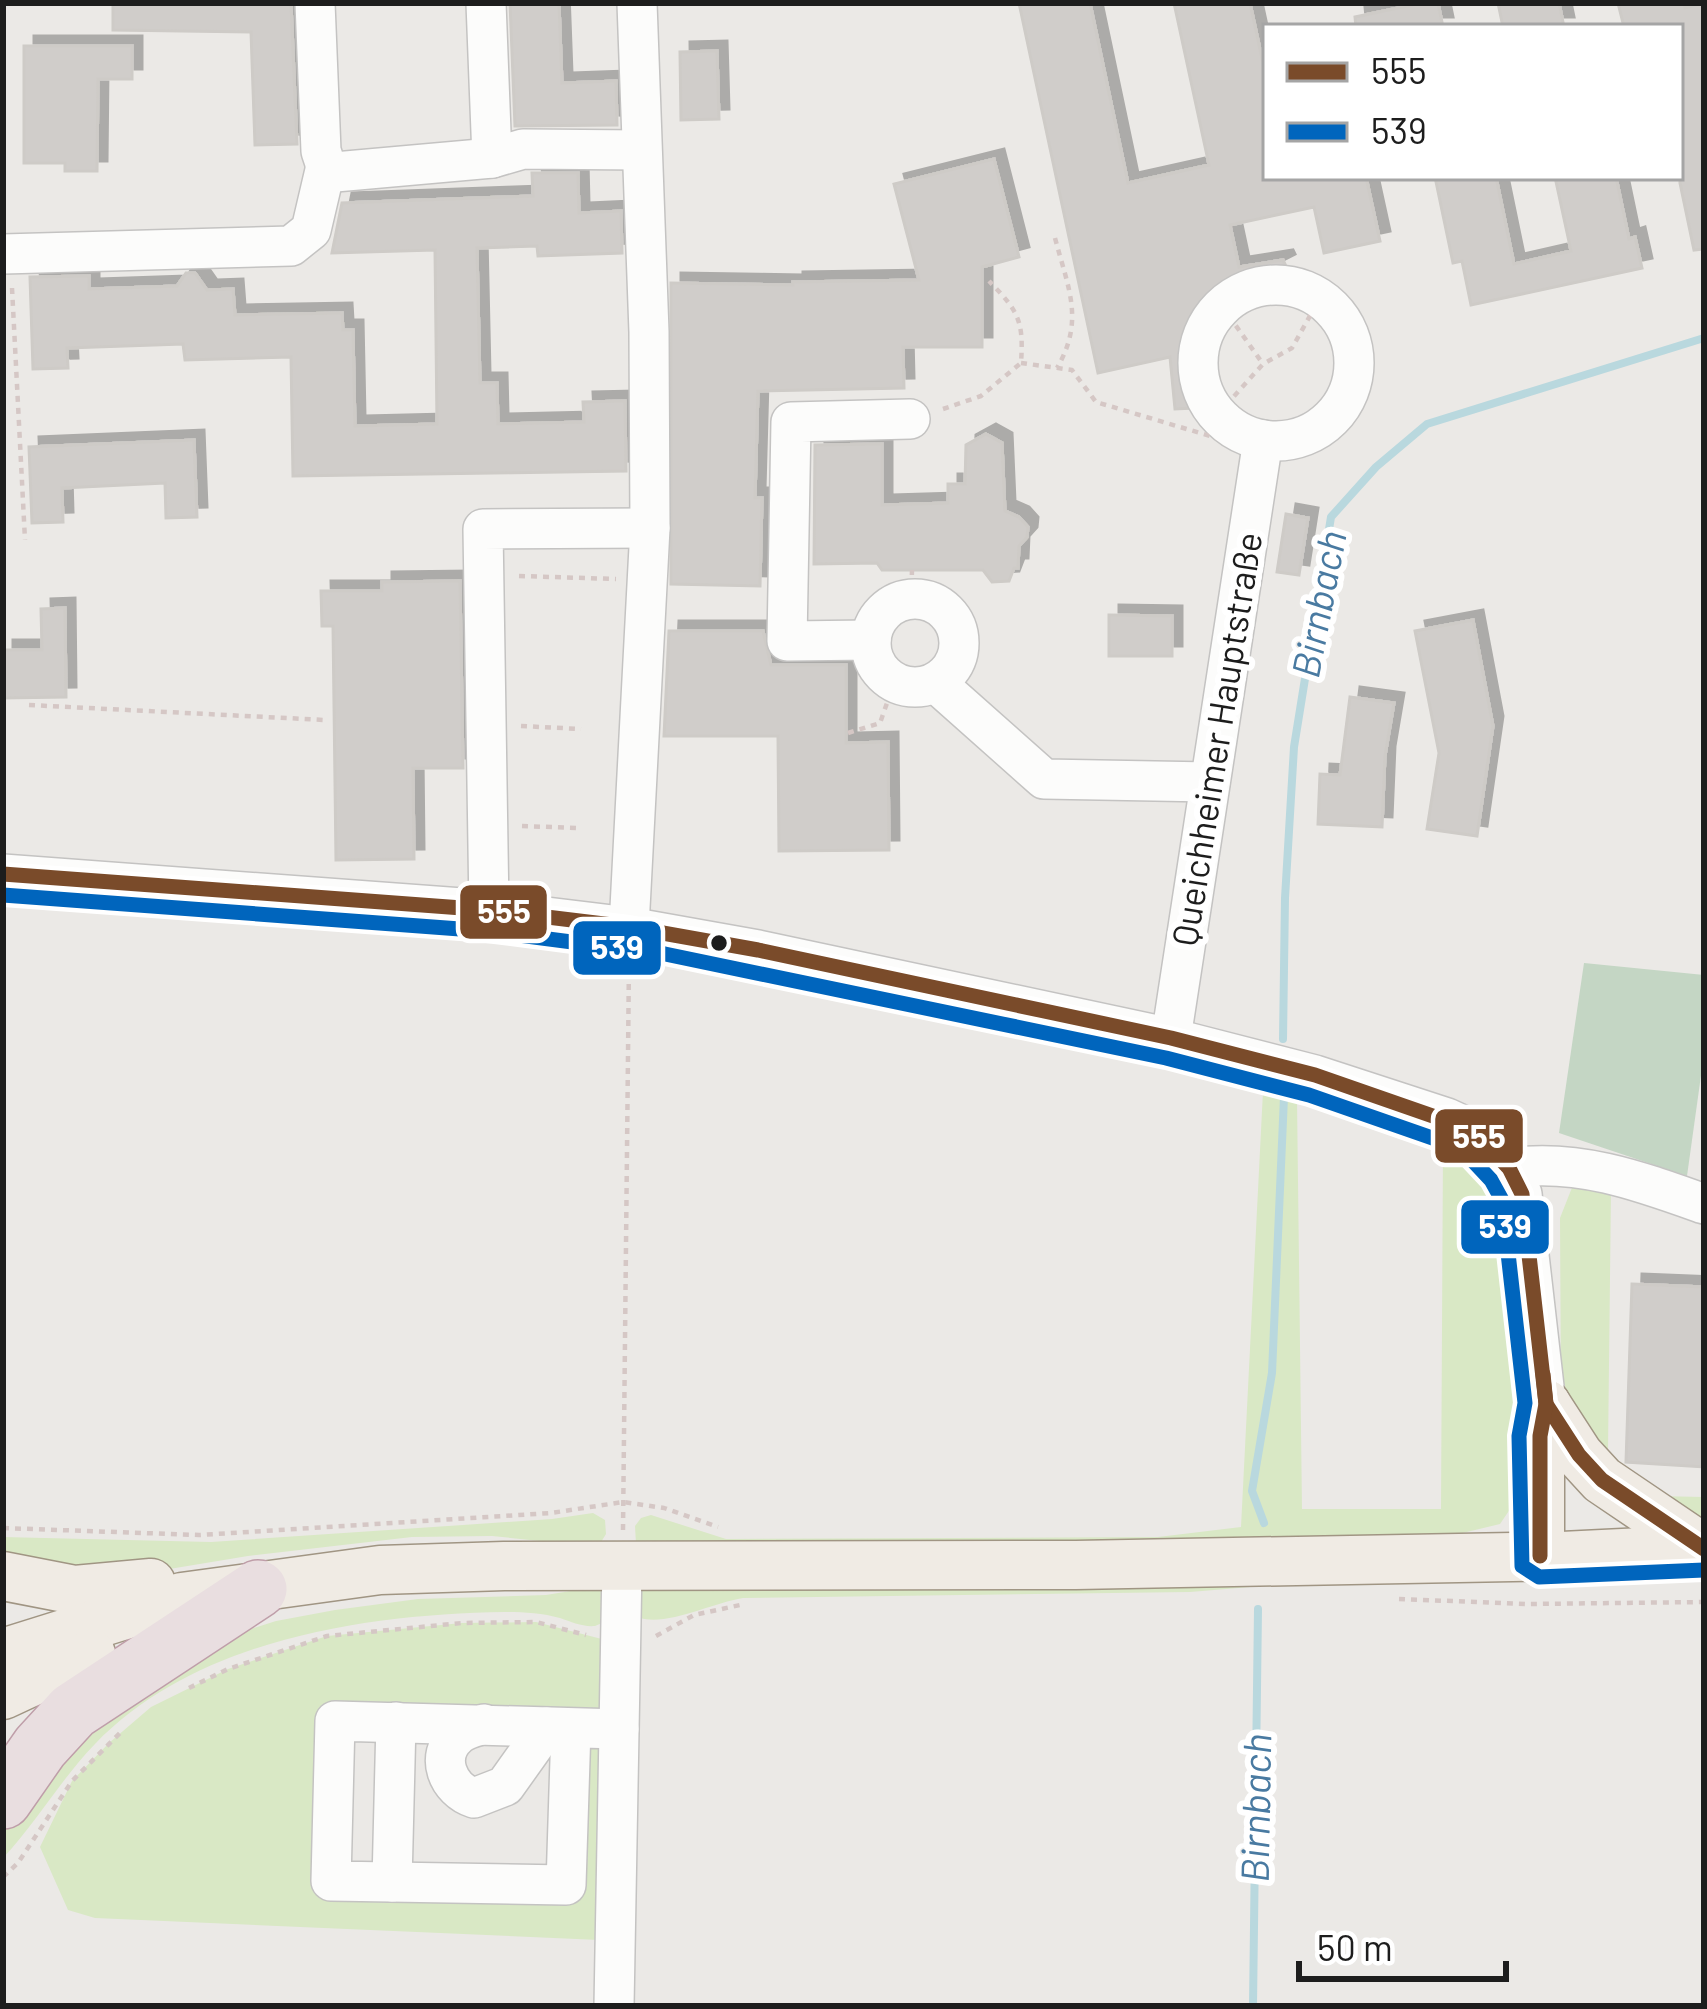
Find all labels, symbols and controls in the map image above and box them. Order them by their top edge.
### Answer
legend [1263,24,1683,180]
text: 555 [1371,48,1427,91]
text: 539 [1371,108,1427,151]
water label: Birnbach [1280,526,1355,681]
street label: Queichheimer Hauptstraße [1162,529,1269,949]
line badge: 555 [458,883,549,941]
text: 555 [477,890,531,930]
line badge: 539 [571,919,663,977]
text: 539 [590,926,644,966]
unlabelled marker [708,932,730,954]
line badge: 555 [1433,1107,1525,1165]
text: 555 [1452,1115,1506,1155]
line badge: 539 [1459,1198,1551,1256]
text: 539 [1478,1205,1532,1245]
water label: Birnbach [1230,1733,1279,1883]
scale bar [1299,1907,1506,1981]
text: 50 m [1317,1925,1393,1968]

